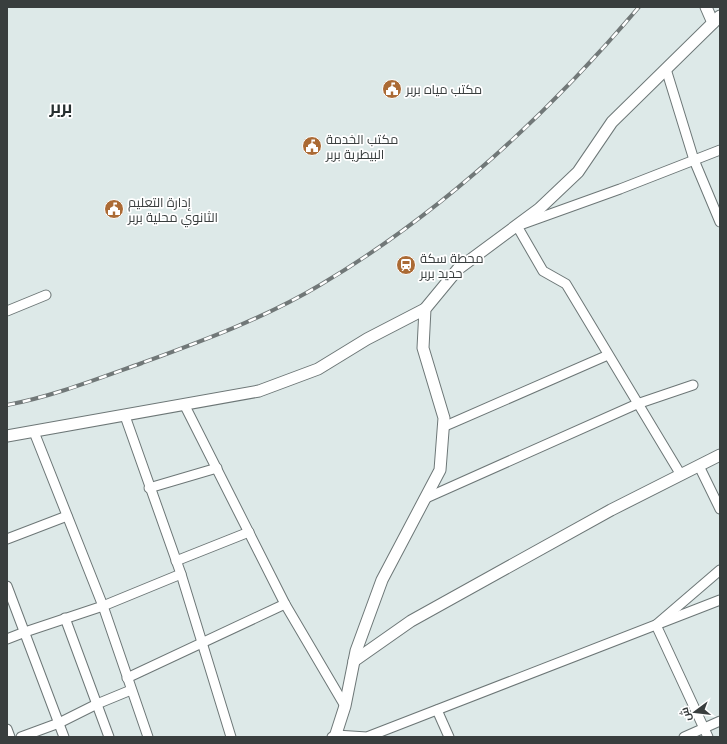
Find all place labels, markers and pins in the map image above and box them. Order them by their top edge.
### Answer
public building icon: مكتب مياه بربر [381,78,403,100]
place label: مكتب مياه بربر [405,82,482,97]
place label: مكتب الخدمة البيطرية بربر [325,132,398,162]
public building icon: مكتب الخدمة البيطرية بربر [301,135,323,157]
place label: إدارة التعليم الثانوي محلية بربر [127,195,218,228]
public building icon: إدارة التعليم الثانوي محلية بربر [103,198,125,220]
place label: محطة سكة حديد بربر [419,251,483,281]
station icon: محطة سكة حديد بربر [395,254,417,276]

